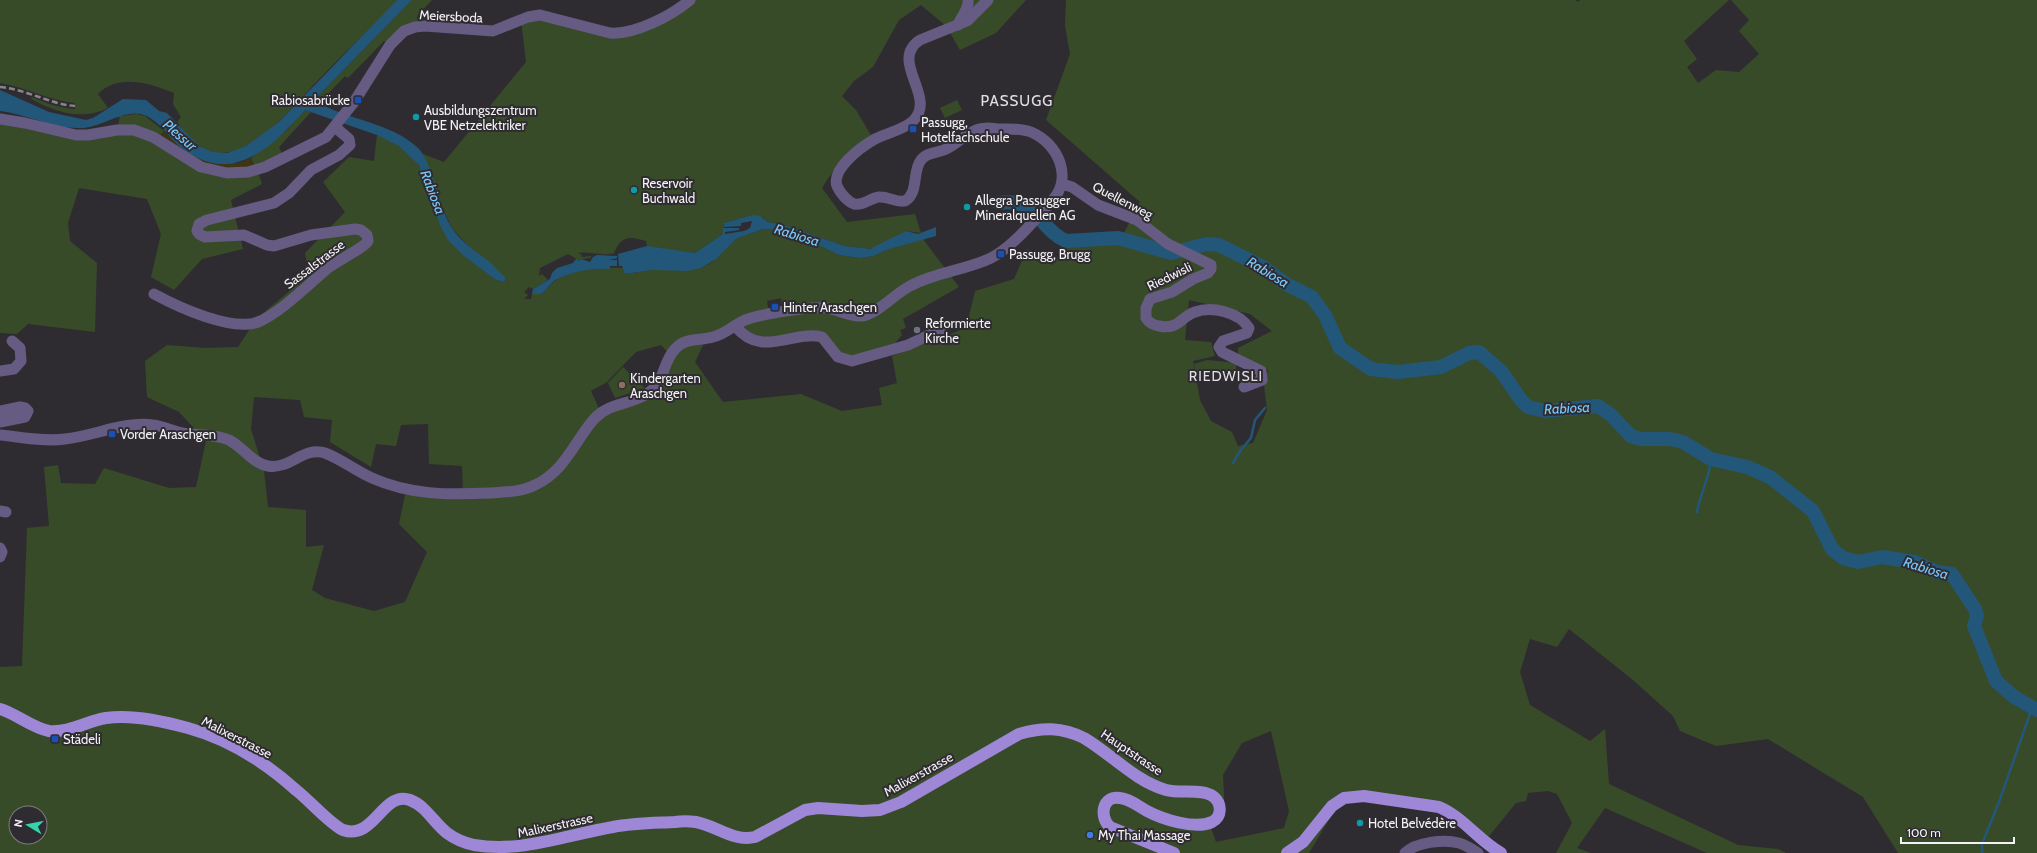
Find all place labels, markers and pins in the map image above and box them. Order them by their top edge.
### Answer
place label: Rabiosabrücke [271,92,350,108]
marker: Rabiosabrücke [353,95,363,105]
place label: Ausbildungszentrum VBE Netzelektriker [424,102,537,133]
marker: Ausbildungszentrum VBE Netzelektriker [411,112,421,122]
place label: Passugg, Hotelfachschule [921,114,1010,145]
marker: Passugg, Hotelfachschule [908,124,918,134]
place label: Reservoir Buchwald [642,175,695,206]
marker: Reservoir Buchwald [629,185,639,195]
place label: Allegra Passugger Mineralquellen AG [975,192,1076,223]
marker: Allegra Passugger Mineralquellen AG [962,202,972,212]
place label: Passugg, Brugg [1009,246,1091,262]
marker: Passugg, Brugg [996,249,1006,259]
place label: Hinter Araschgen [783,299,877,315]
marker: Hinter Araschgen [770,302,780,312]
place label: Reformierte Kirche [925,315,991,346]
marker: Reformierte Kirche [912,325,922,335]
place label: Kindergarten Araschgen [630,370,701,401]
marker: Kindergarten Araschgen [617,380,627,390]
place label: Vorder Araschgen [120,426,216,442]
marker: Vorder Araschgen [107,429,117,439]
place label: Städeli [63,731,101,747]
marker: Städeli [50,734,60,744]
place label: Hotel Belvédère [1368,815,1456,831]
marker: Hotel Belvédère [1355,818,1365,828]
place label: My Thai Massage [1098,827,1191,843]
marker: My Thai Massage [1085,830,1095,840]

